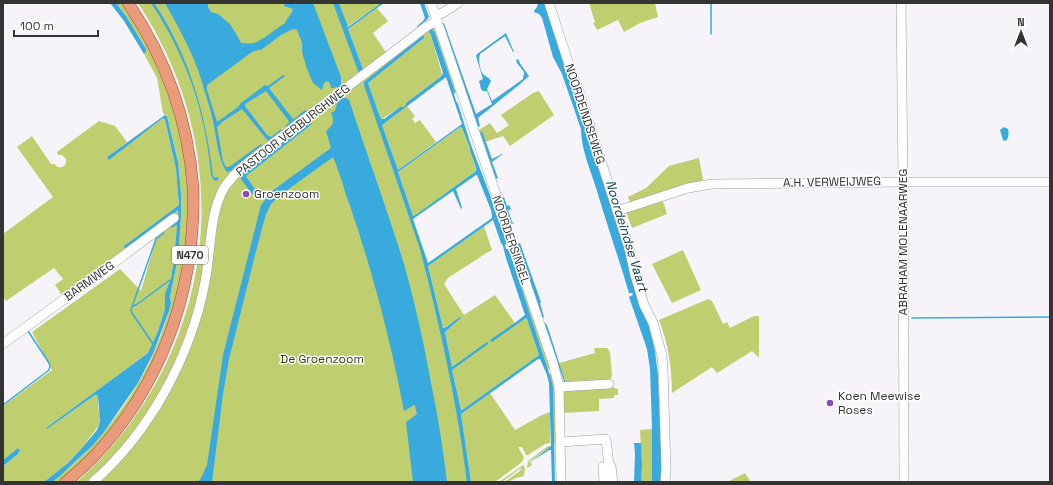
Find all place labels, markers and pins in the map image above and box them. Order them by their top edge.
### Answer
place label: Groenzoom [254,186,319,202]
marker: Groenzoom [241,189,251,199]
place label: Koen Meewise Roses [838,388,921,418]
marker: Koen Meewise Roses [825,398,835,408]

